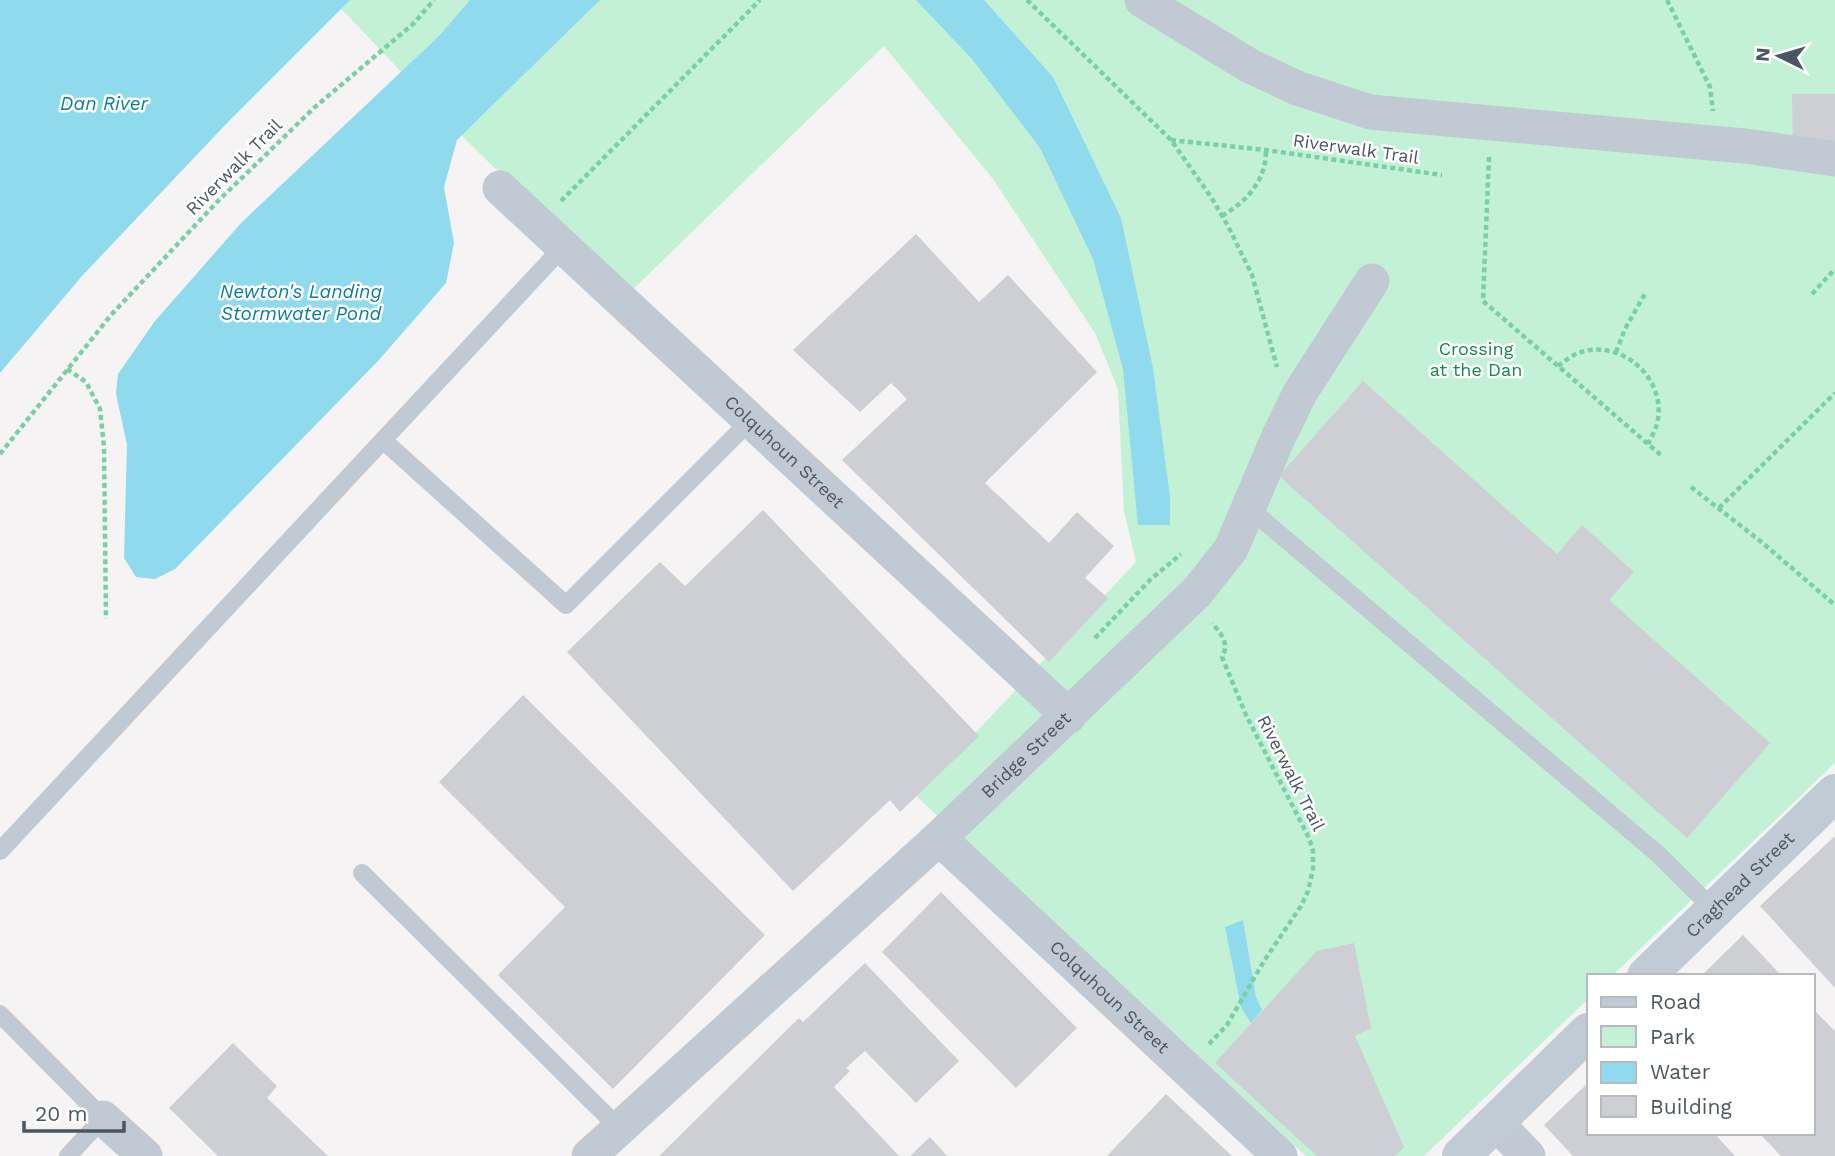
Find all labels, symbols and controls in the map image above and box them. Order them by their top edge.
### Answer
north arrow [1744,21,1814,91]
text: N [1750,47,1775,63]
water label: Dan River [60,92,149,115]
street label: Riverwalk Trail [181,114,286,219]
street label: Riverwalk Trail [1292,129,1421,168]
water label: Newton's Landing Stormwater Pond [220,280,382,325]
park label: Crossing at the Dan [1430,338,1522,380]
street label: Colquhoun Street [721,391,849,513]
street label: Bridge Street [977,707,1075,802]
street label: Riverwalk Trail [1253,711,1330,835]
street label: Craghead Street [1681,827,1799,942]
street label: Colquhoun Street [1046,936,1174,1058]
legend [1587,974,1814,1135]
text: Road [1650,989,1701,1014]
text: Park [1650,1024,1695,1049]
text: Water [1650,1059,1711,1084]
scale bar [24,1090,124,1134]
text: Building [1650,1094,1732,1119]
text: 20 m [35,1101,87,1126]

